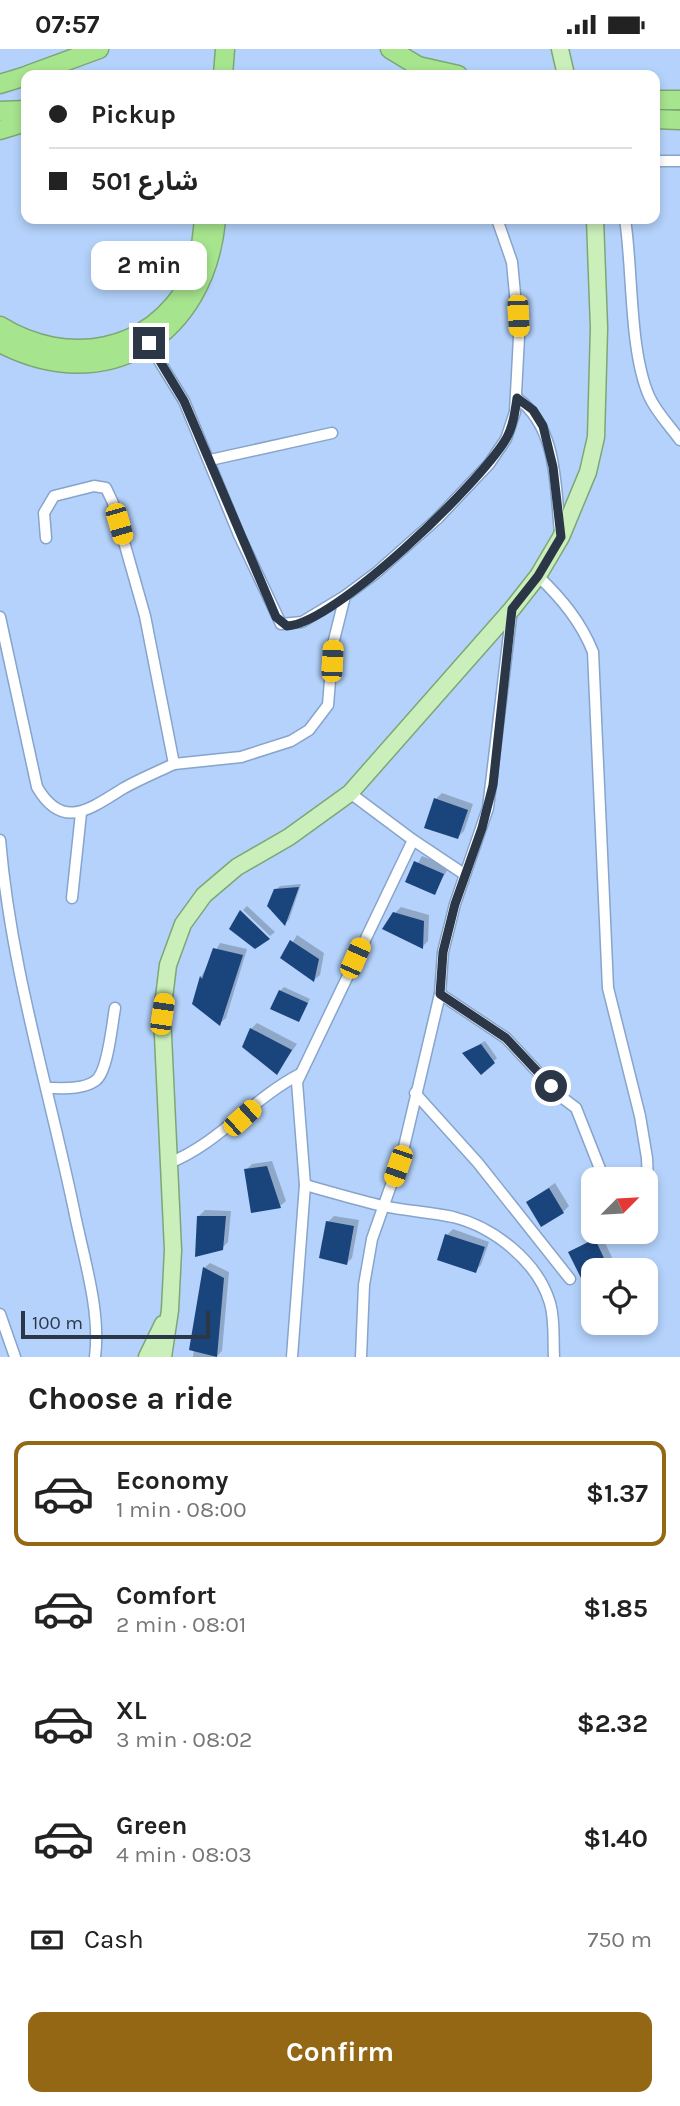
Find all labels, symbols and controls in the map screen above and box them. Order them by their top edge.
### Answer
text: 07:57 [35,9,99,40]
text: Pickup [91,99,176,130]
text: شارع 501 [91,166,198,197]
callout: 2 min [91,241,207,291]
text: 2 min [117,252,181,279]
car [507,294,530,338]
route end [133,327,165,359]
car [104,501,135,547]
car [321,639,344,683]
car [337,935,374,981]
car [149,992,176,1036]
route start [535,1070,567,1102]
car [220,1096,265,1140]
car [382,1143,415,1189]
north arrow [581,1167,658,1244]
map controls [581,1167,658,1335]
button: locate [581,1258,658,1335]
scale bar [21,1308,210,1340]
text: 100 m [32,1312,83,1334]
text: Choose a ride [28,1380,233,1417]
icon: car [32,1462,95,1525]
text: Economy [116,1465,228,1496]
text: $1.37 [586,1478,648,1509]
text: 1 min · 08:00 [116,1496,247,1523]
icon: car [32,1577,95,1640]
text: Comfort [116,1580,217,1611]
text: $1.85 [583,1593,648,1624]
text: 2 min · 08:01 [116,1611,246,1638]
icon: car [32,1692,95,1755]
text: XL [116,1695,147,1726]
text: $2.32 [577,1708,648,1739]
text: 3 min · 08:02 [116,1726,252,1753]
icon: car [32,1807,95,1870]
text: Green [116,1810,188,1841]
text: $1.40 [583,1823,648,1854]
text: 4 min · 08:03 [116,1841,252,1868]
icon: cash [28,1921,66,1959]
text: Cash [84,1924,144,1955]
text: 750 m [588,1926,652,1953]
button: Confirm [28,2012,652,2092]

